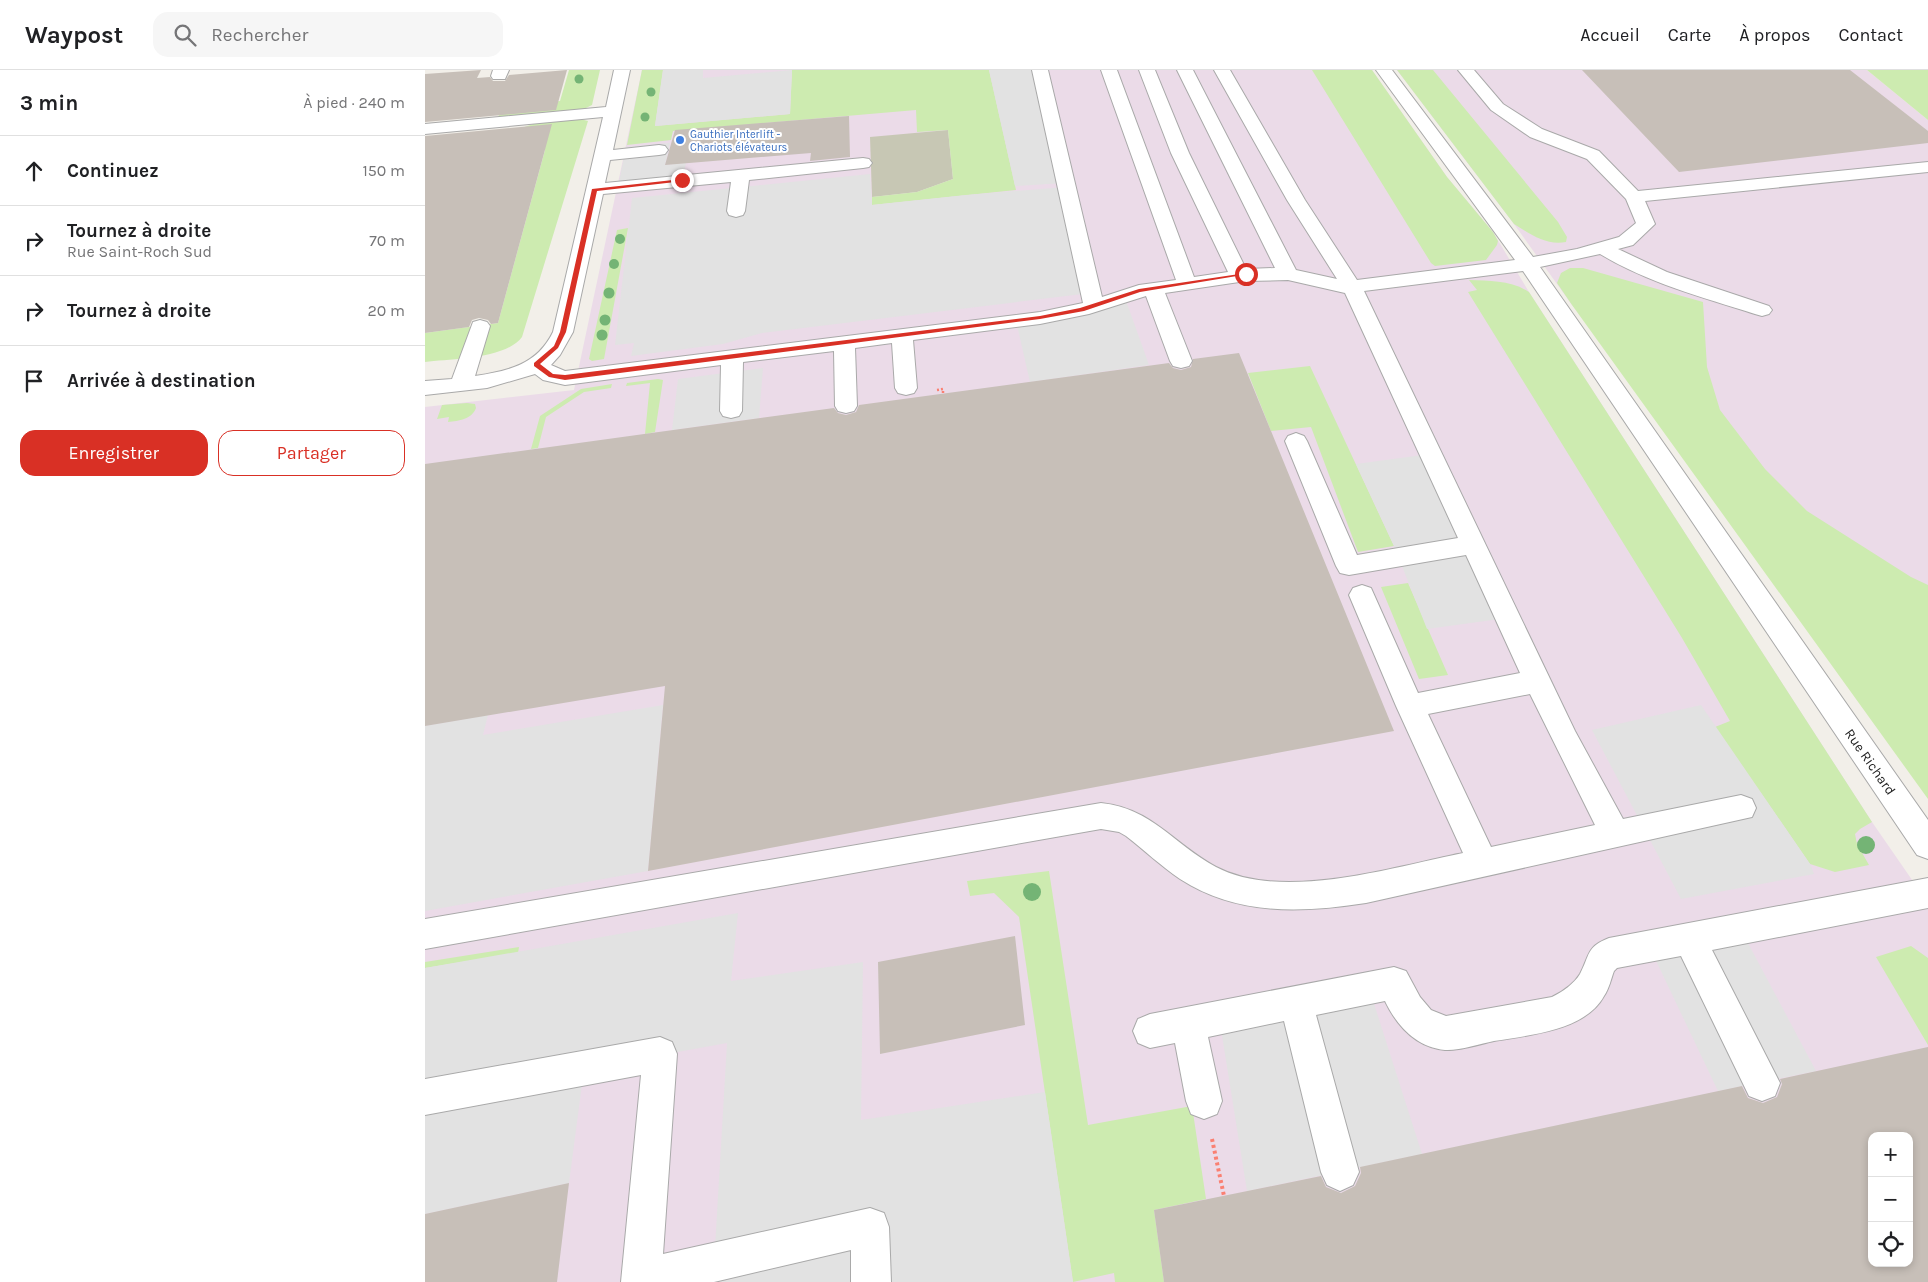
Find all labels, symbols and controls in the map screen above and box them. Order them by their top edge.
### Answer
search box [153,12,503,57]
text: Waypost [25,21,123,49]
icon: search [171,21,199,49]
text: Rechercher [211,24,308,46]
text: Accueil [1580,24,1640,46]
text: Carte [1668,24,1711,46]
text: À propos [1739,24,1811,46]
text: Contact [1839,24,1903,46]
text: 3 min [20,91,78,115]
text: À pied · 240 m [303,93,405,112]
place label: Gauthier Interlift - Chariots élévateurs [690,128,788,154]
marker: Gauthier Interlift - Chariots élévateurs [674,134,686,146]
icon: ahead [20,157,48,185]
text: Continuez [67,160,159,182]
text: 150 m [362,161,405,180]
route end [671,169,694,192]
text: Tournez à droite [67,220,211,242]
icon: right [20,227,48,255]
text: 70 m [369,231,405,250]
text: Rue Saint-Roch Sud [67,242,212,261]
route start [1235,263,1258,286]
icon: right [20,297,48,325]
text: Tournez à droite [67,300,211,322]
text: 20 m [367,301,405,320]
icon: arrive [20,367,48,395]
text: Arrivée à destination [67,370,256,392]
button: Enregistrer [20,430,208,476]
button: Partager [218,430,405,476]
street label: Rue Richard [1841,726,1899,798]
map controls [1868,1132,1913,1267]
button: + [1868,1132,1913,1177]
button: − [1868,1177,1913,1222]
button: locate [1868,1222,1913,1267]

